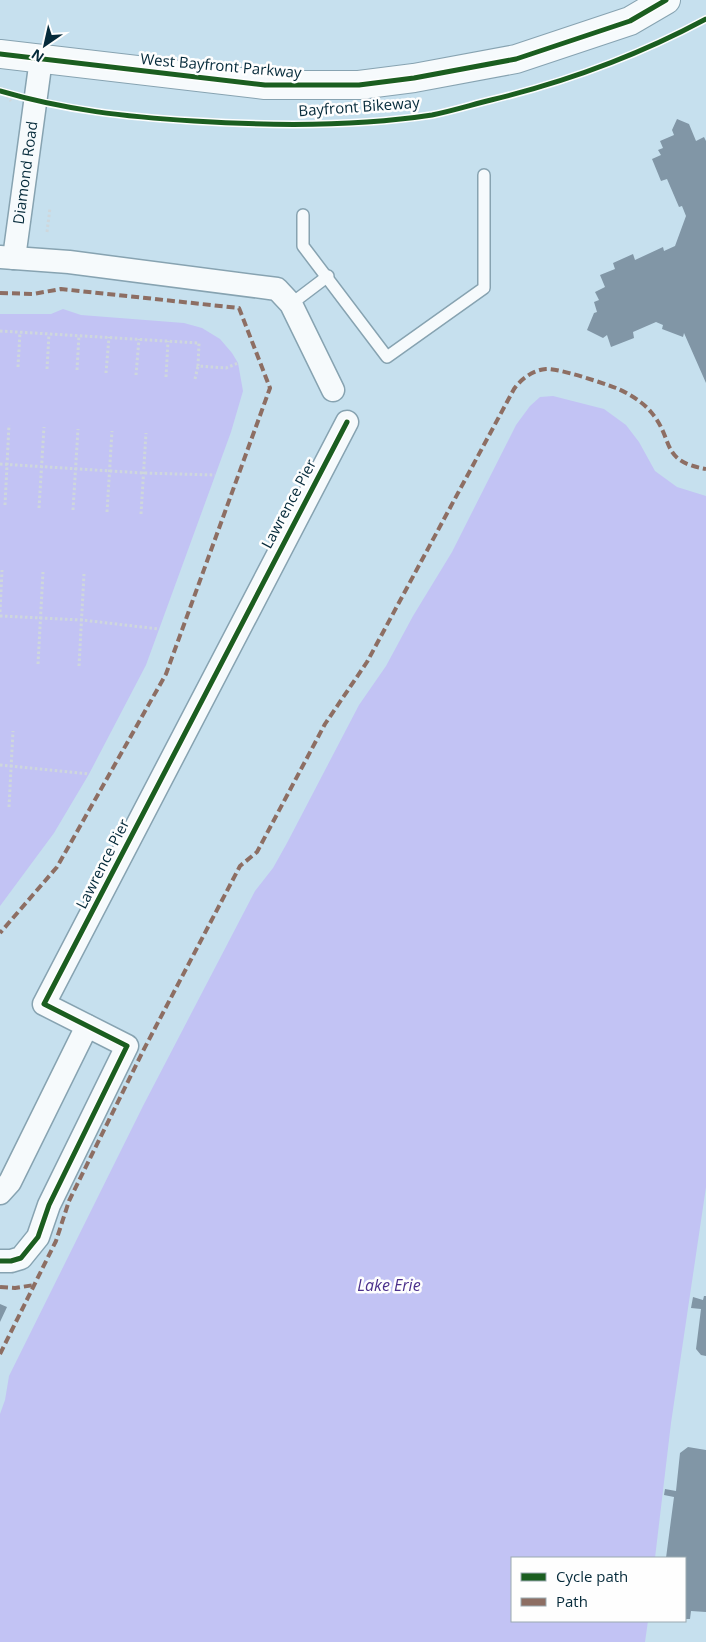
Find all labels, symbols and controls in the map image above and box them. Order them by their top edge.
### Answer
north arrow [20,20,70,70]
text: N [27,45,47,67]
street label: West Bayfront Parkway [140,48,303,82]
street label: Bayfront Bikeway [298,92,421,120]
street label: Diamond Road [8,120,41,226]
street label: Lawrence Pier [256,455,320,552]
street label: Lawrence Pier [71,815,133,912]
water label: Lake Erie [357,1274,421,1296]
legend [511,1557,686,1622]
text: Cycle path [556,1566,628,1586]
text: Path [556,1591,588,1611]

